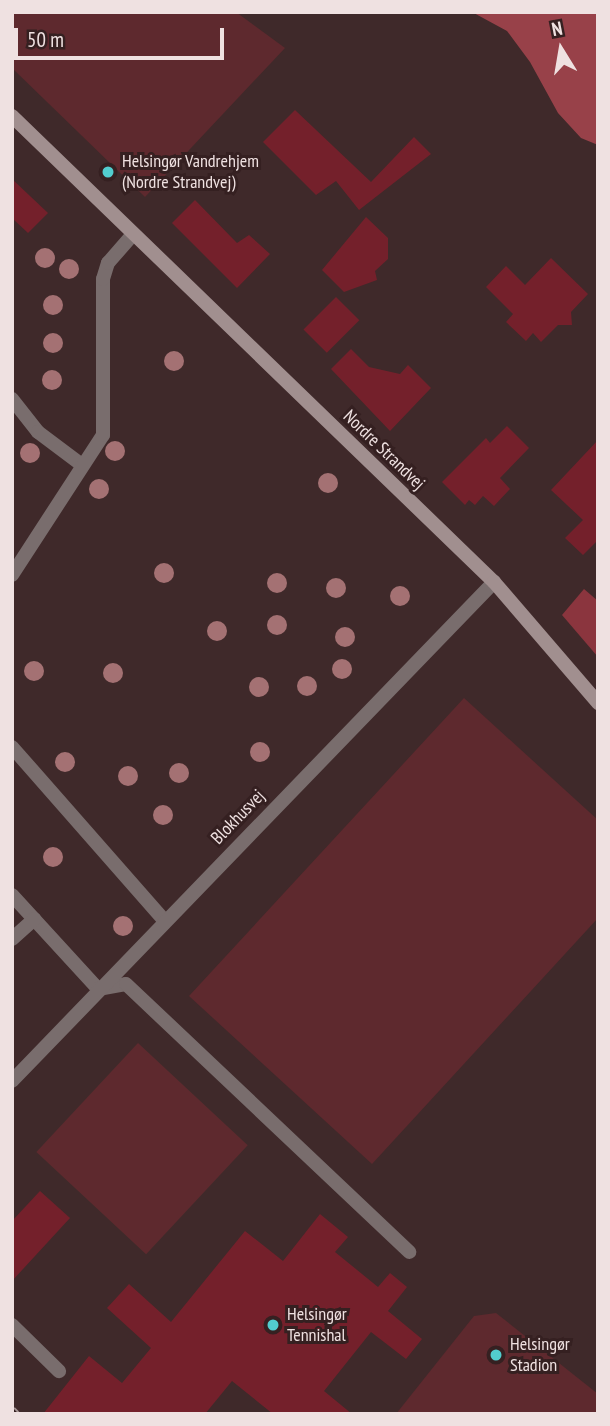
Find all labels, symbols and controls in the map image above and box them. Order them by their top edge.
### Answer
scale bar [18,14,228,58]
north arrow [526,14,596,84]
text: N [550,16,564,41]
text: 50 m [27,26,64,53]
place label: Helsingør Vandrehjem (Nordre Strandvej) [122,151,259,194]
marker: Helsingør Vandrehjem (Nordre Strandvej) [100,164,116,180]
street label: Nordre Strandvej [339,406,429,494]
street label: Blokhusvej [207,785,269,849]
place label: Helsingør Tennishal [287,1304,347,1346]
marker: Helsingør Tennishal [265,1317,281,1333]
place label: Helsingør Stadion [510,1334,570,1376]
marker: Helsingør Stadion [488,1347,504,1363]

